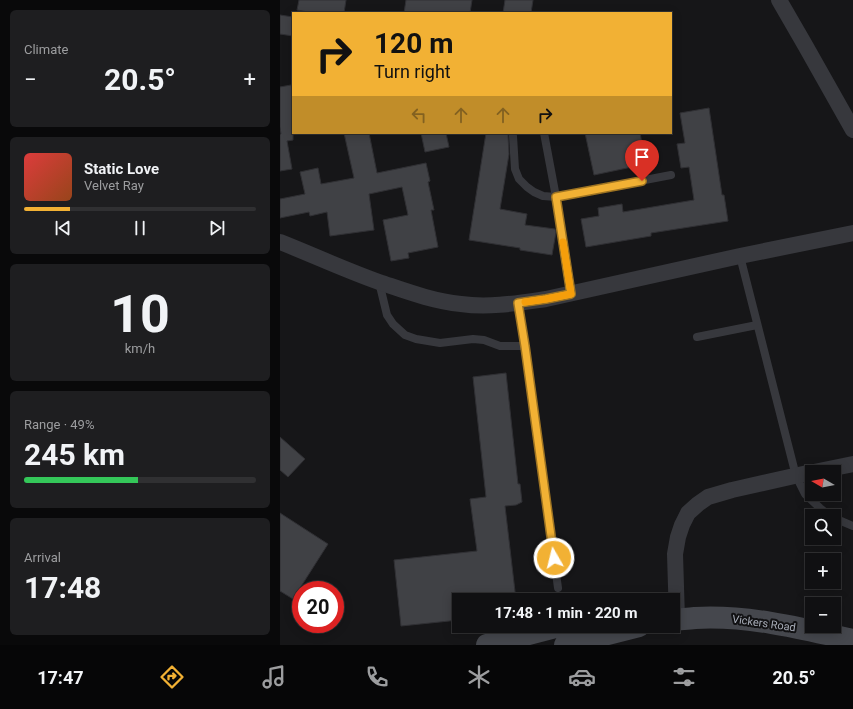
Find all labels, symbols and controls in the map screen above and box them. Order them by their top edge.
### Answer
text: 120 m [374,27,453,60]
icon: right [308,28,360,80]
text: Climate [24,42,68,57]
text: Turn right [374,61,451,82]
text: 20.5° [104,62,176,97]
text: − [24,67,37,92]
text: + [244,67,256,92]
icon: left [408,104,430,126]
icon: ahead [450,104,472,126]
icon: ahead [492,104,514,126]
icon: right [534,104,556,126]
pin [625,140,659,181]
icon: arrive [631,146,653,168]
text: Static Love [84,160,159,178]
text: Velvet Ray [84,178,144,193]
icon: previous [52,217,74,239]
icon: pause [129,217,151,239]
icon: next [206,217,228,239]
text: 10 [110,284,170,345]
text: km/h [125,341,155,356]
text: Range · 49% [24,417,94,432]
text: 245 km [24,437,125,472]
north arrow [805,465,841,501]
map controls [805,465,841,633]
button: search [805,509,841,545]
position arrow [533,537,575,579]
text: Arrival [24,550,61,565]
button: + [805,553,841,589]
text: 17:48 [24,570,101,605]
speed limit sign: 20 [292,581,344,633]
button: − [805,597,841,633]
text: 17:48 · 1 min · 220 m [495,604,637,622]
street label: Vickers Road [731,613,797,634]
icon: directions [158,663,186,691]
icon: music [260,663,288,691]
icon: phone [363,663,391,691]
icon: climate [465,663,493,691]
icon: car [568,663,596,691]
icon: filters [670,663,698,691]
text: 17:47 [37,667,84,688]
text: 20.5° [773,667,816,688]

